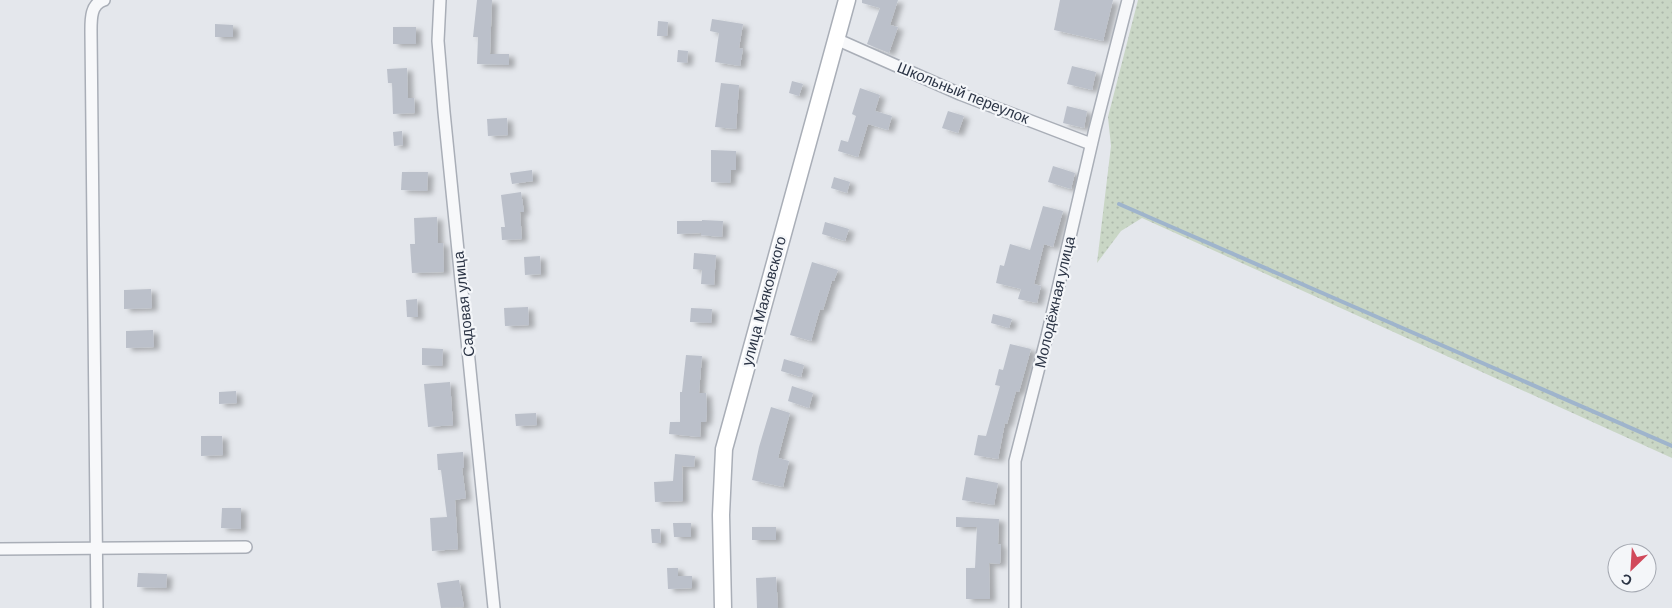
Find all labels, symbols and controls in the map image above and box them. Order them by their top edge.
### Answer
street label: Школьный переулок [894,57,1032,129]
street label: Молодёжная улица [1030,233,1080,370]
street label: улица Маяковского [737,234,791,368]
street label: Садовая улица [448,250,479,358]
north arrow [1607,543,1657,593]
text: С [1618,569,1635,590]

